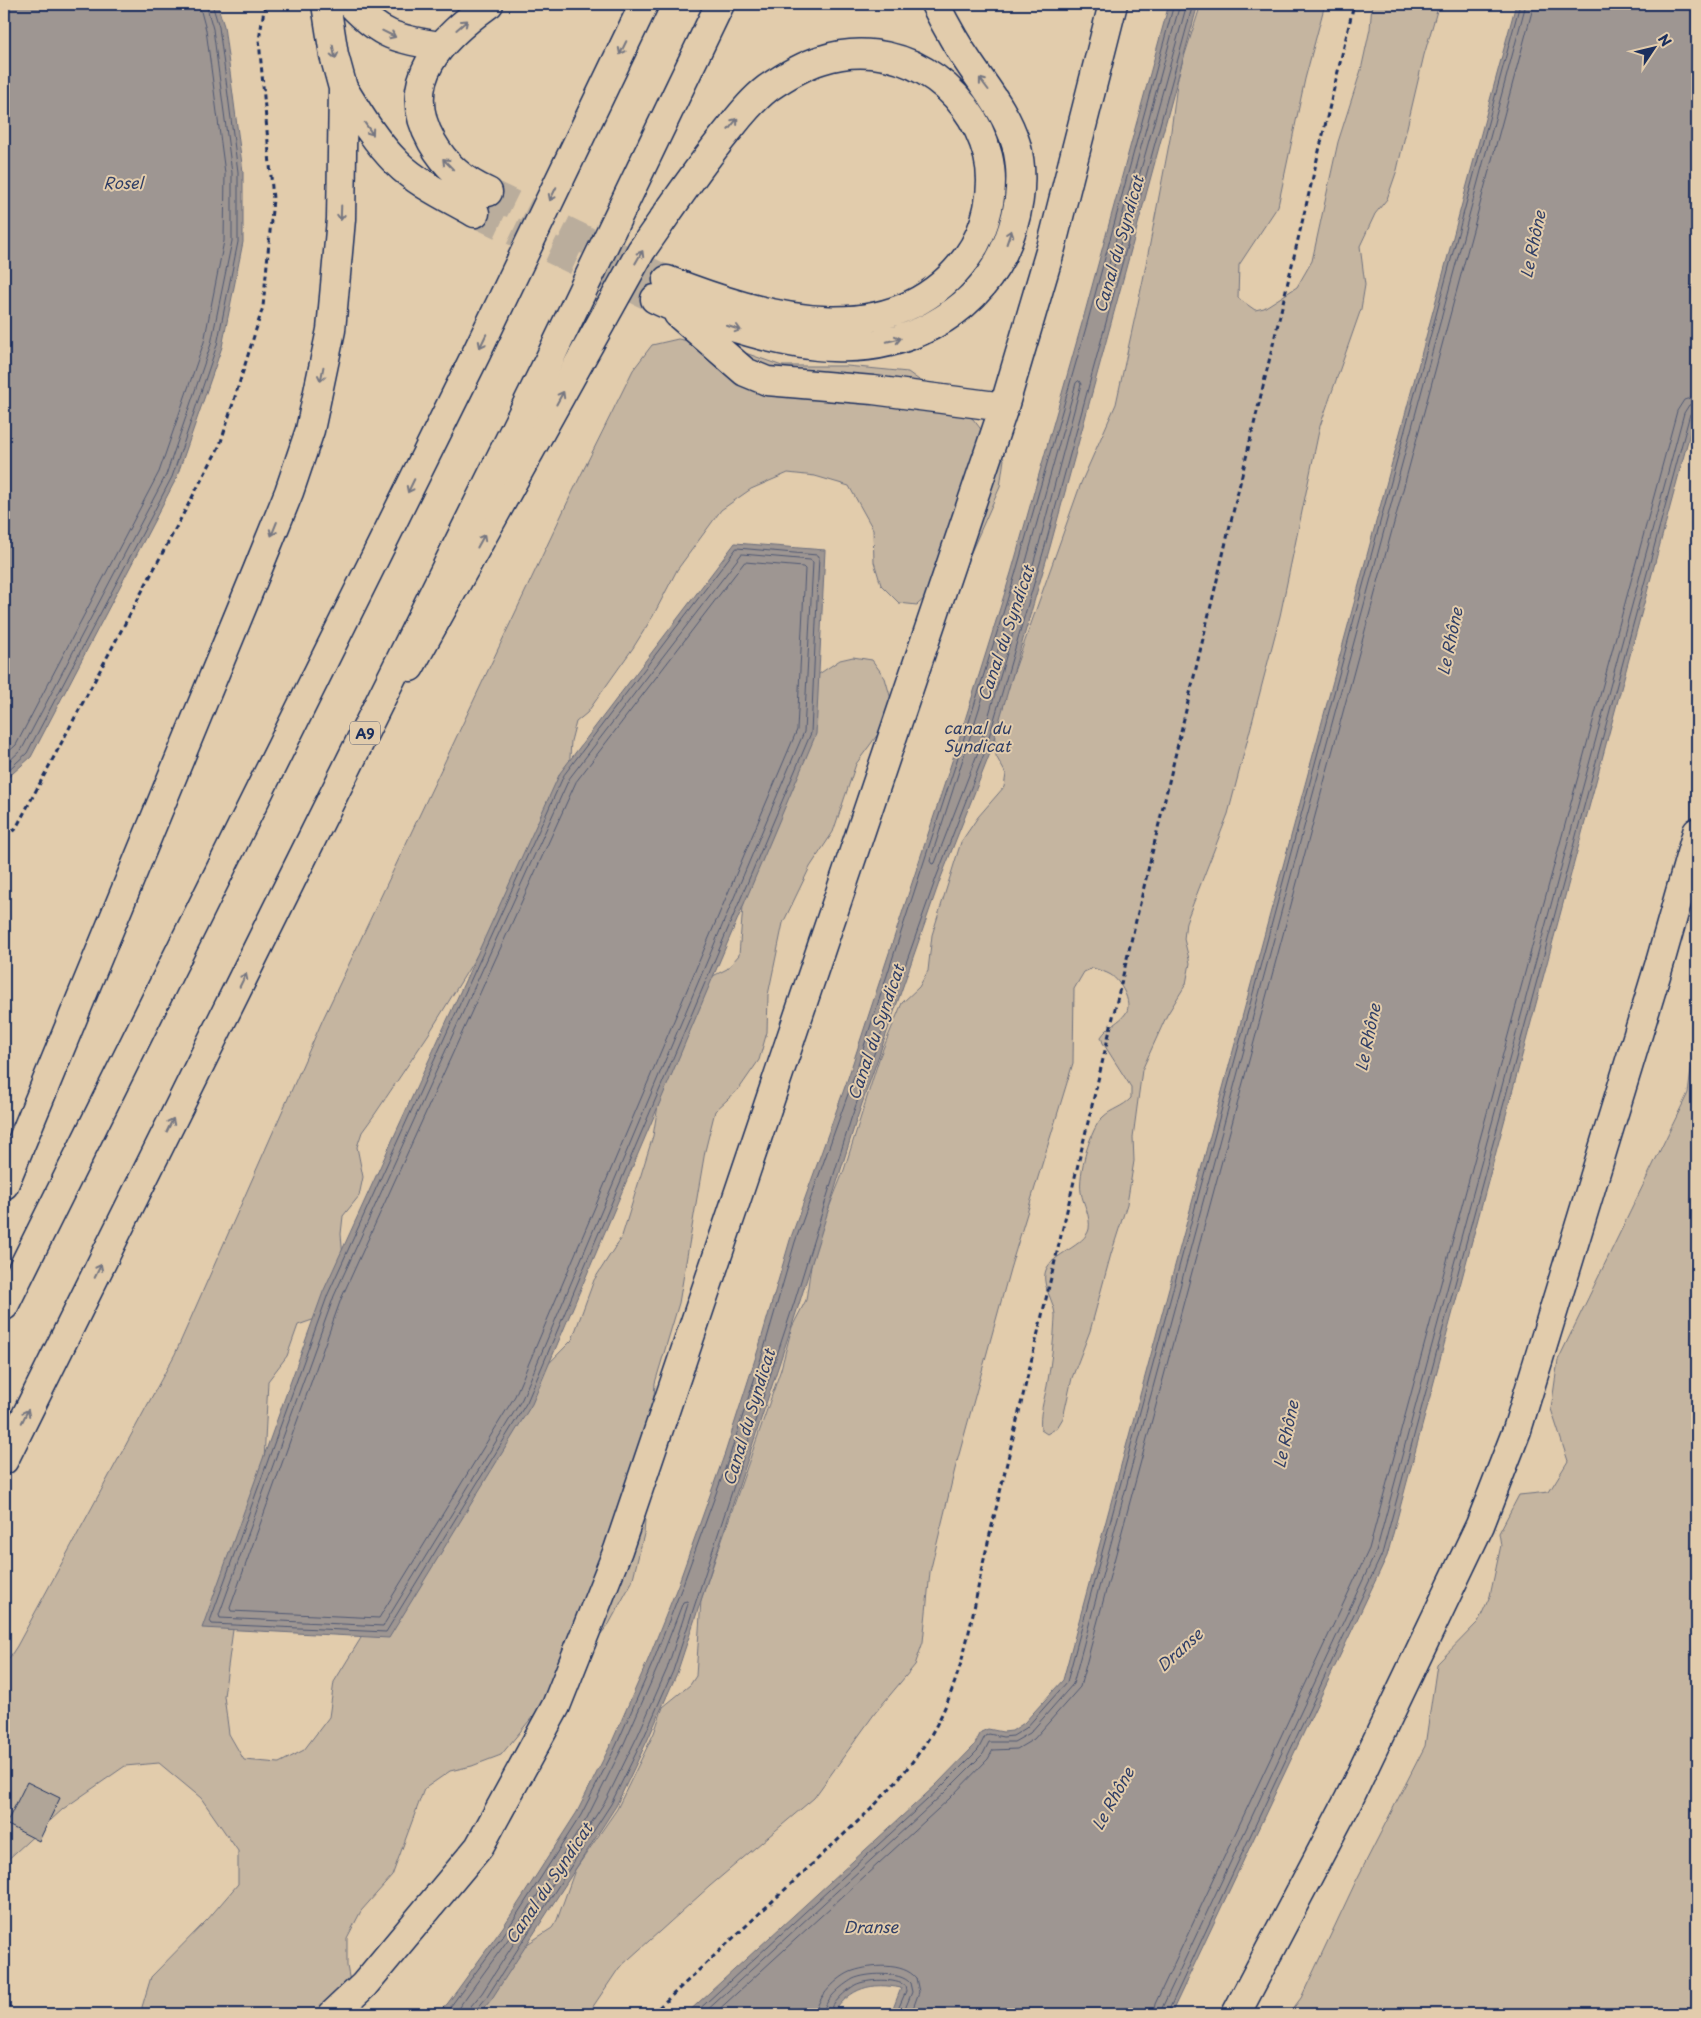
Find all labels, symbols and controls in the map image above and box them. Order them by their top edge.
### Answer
one-way arrow [456,19,469,31]
north arrow [1628,22,1678,72]
one-way arrow [381,29,396,39]
text: N [1653,30,1677,51]
one-way arrow [618,40,628,55]
one-way arrow [330,43,339,59]
one-way arrow [979,77,989,91]
one-way arrow [727,118,739,131]
one-way arrow [364,122,374,136]
one-way arrow [442,158,454,171]
water label: Rosel [103,170,145,194]
water label: Canal du Syndicat [1087,171,1150,315]
one-way arrow [548,186,557,201]
one-way arrow [336,204,346,221]
water label: Le Rhône [1513,207,1551,280]
one-way arrow [1005,229,1015,245]
one-way arrow [634,250,644,264]
one-way arrow [725,323,741,333]
one-way arrow [477,333,487,348]
one-way arrow [885,335,901,345]
one-way arrow [317,366,327,382]
one-way arrow [555,392,565,406]
one-way arrow [405,478,415,493]
one-way arrow [269,521,278,536]
one-way arrow [476,534,486,548]
water label: Canal du Syndicat [971,560,1040,704]
water label: Le Rhône [1430,604,1468,677]
water label: canal du Syndicat [943,715,1013,757]
road number: A9 [350,721,380,744]
water label: Canal du Syndicat [841,959,910,1103]
one-way arrow [238,973,248,988]
water label: Le Rhône [1348,1000,1386,1073]
one-way arrow [165,1118,175,1133]
one-way arrow [94,1264,103,1279]
water label: Canal du Syndicat [716,1344,781,1488]
water label: Le Rhône [1266,1397,1304,1470]
one-way arrow [21,1409,31,1424]
water label: Dranse [1151,1621,1208,1676]
water label: Le Rhône [1085,1761,1140,1834]
water label: Canal du Syndicat [499,1816,599,1948]
water label: Dranse [844,1914,900,1938]

